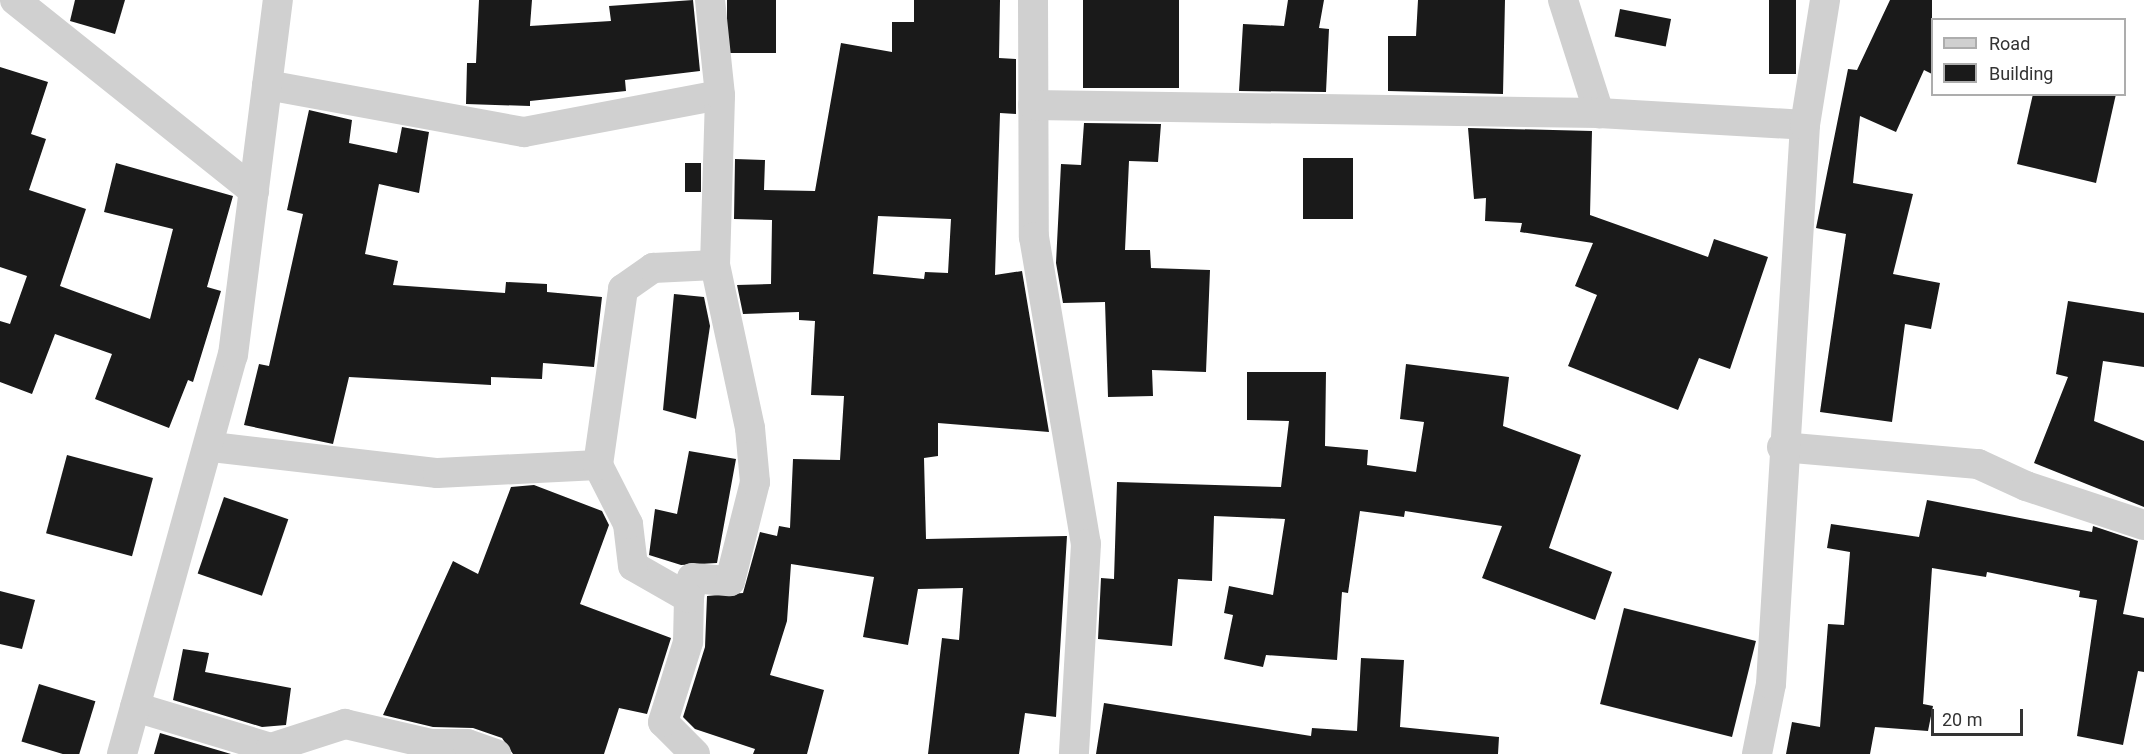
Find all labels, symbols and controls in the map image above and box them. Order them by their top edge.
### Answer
legend [1931,18,2126,96]
text: Road [1989,33,2030,54]
text: Building [1989,63,2053,84]
scale bar [1934,697,2026,735]
text: 20 m [1942,709,1982,730]

